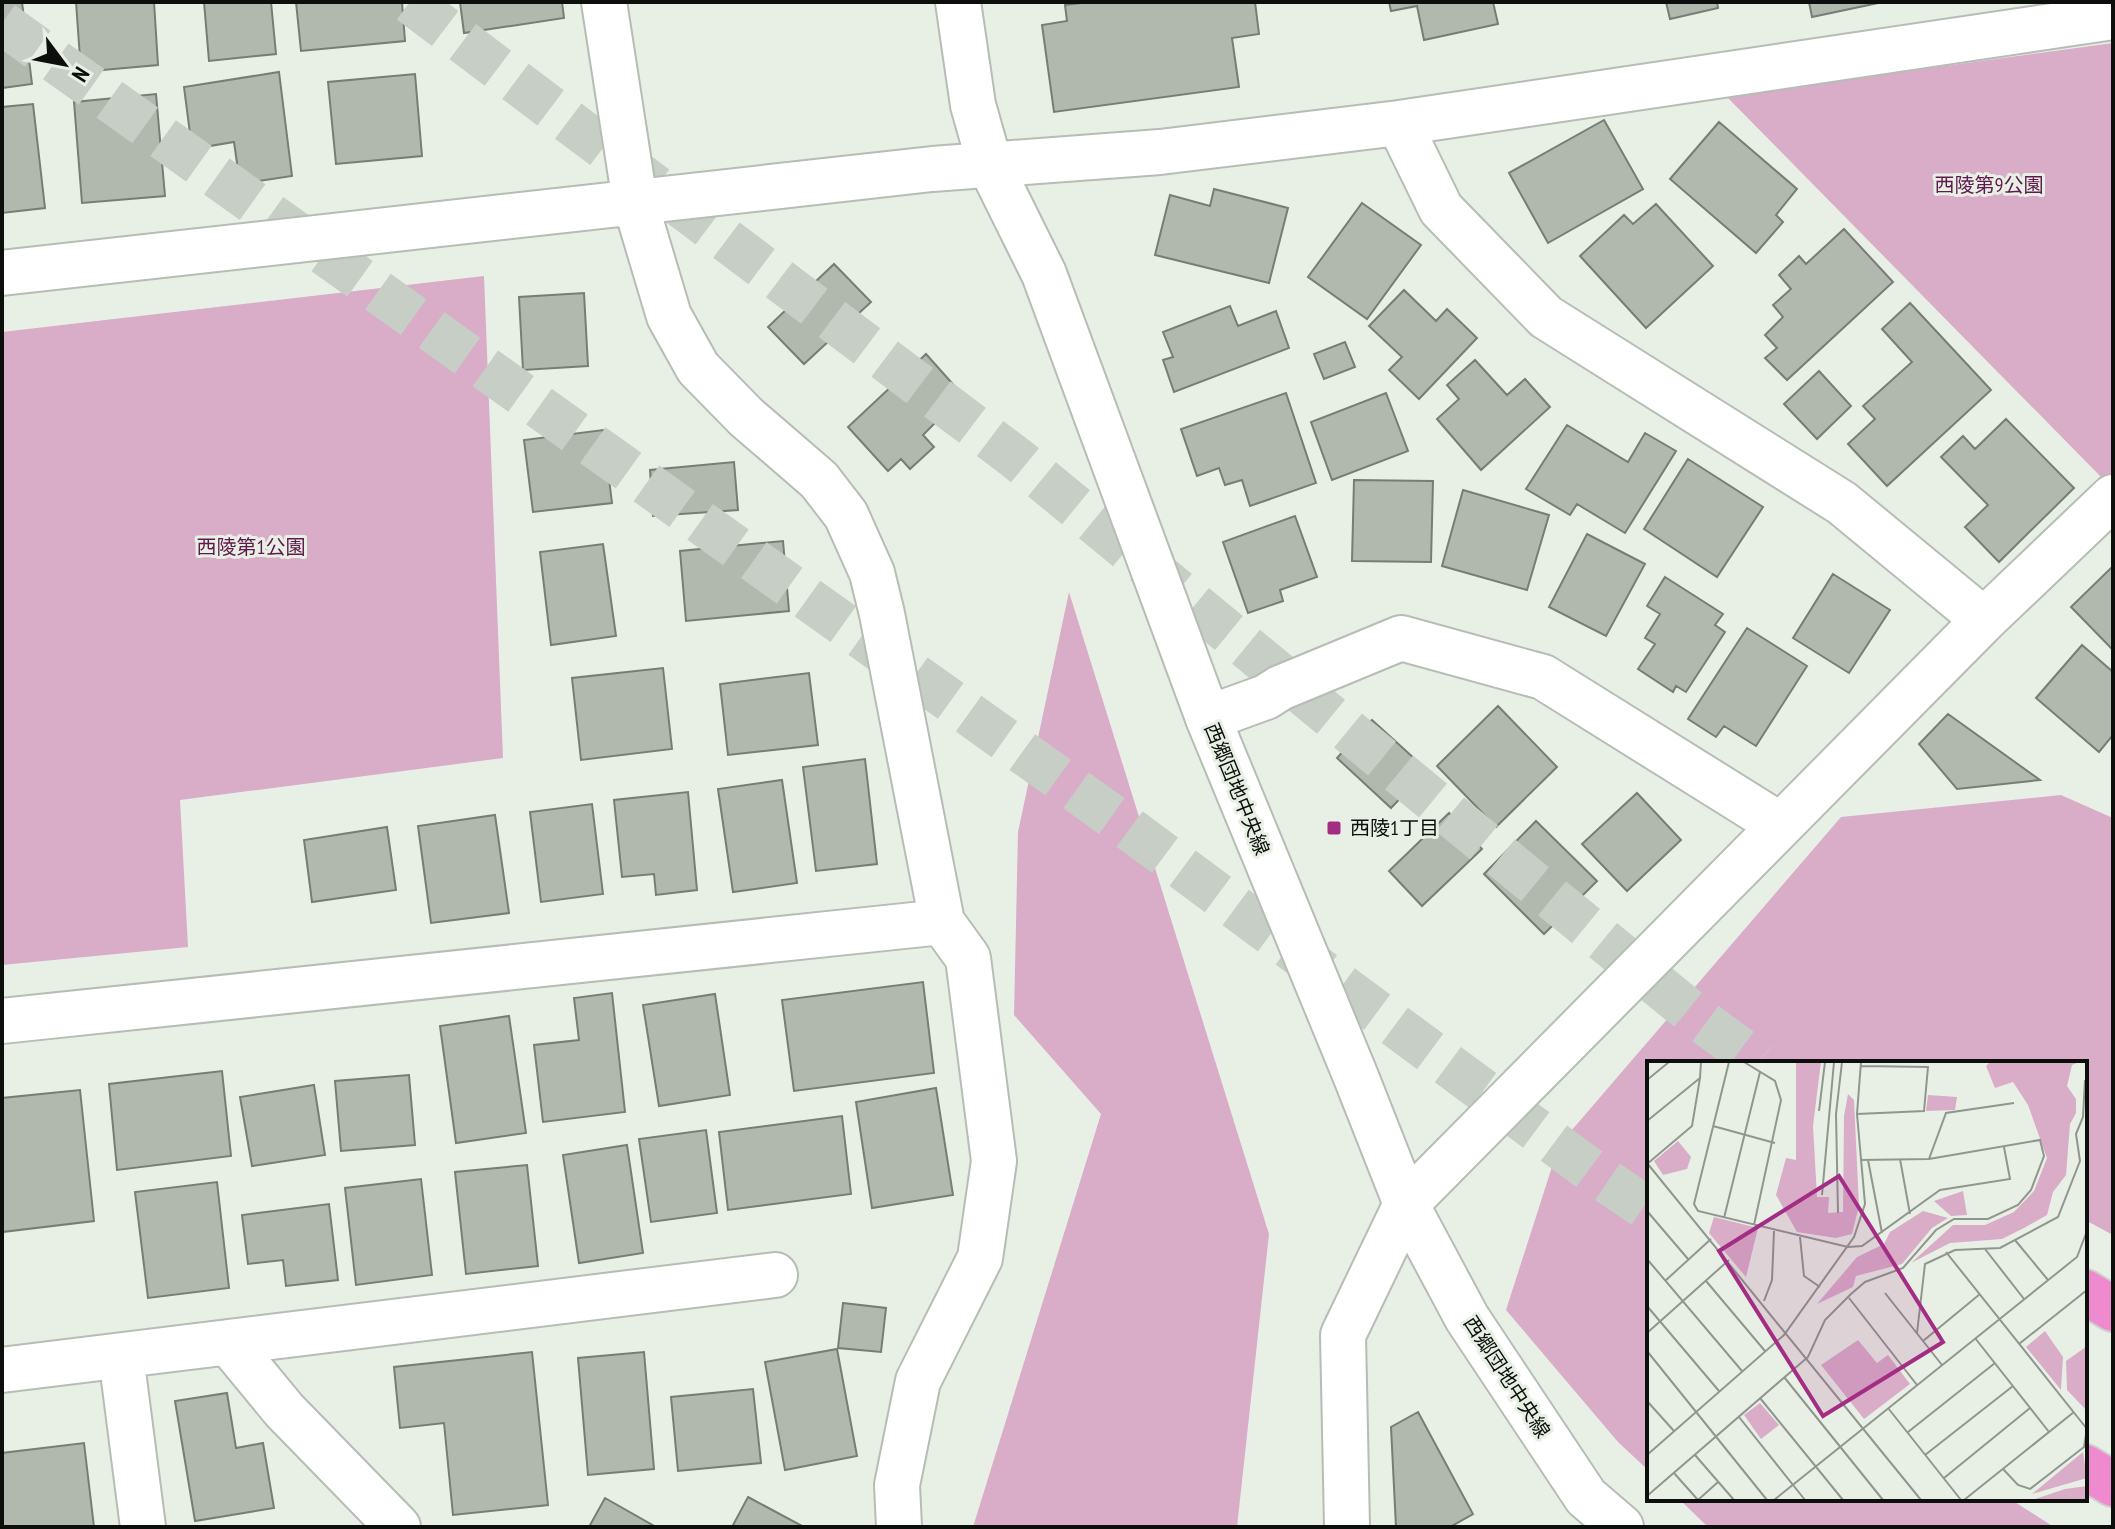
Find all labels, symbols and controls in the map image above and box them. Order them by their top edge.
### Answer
north arrow [24,24,104,104]
text: N [66,62,96,87]
park label: 西陵第9公園 [1935,172,2044,198]
park label: 西陵第1公園 [197,534,306,560]
street label: 西郷団地中央線 [1199,719,1275,859]
place label: 西陵1丁目 [1350,815,1439,841]
marker: 西陵1丁目 [1325,819,1343,837]
inset map [1647,1061,2087,1501]
street label: 西郷団地中央線 [1458,1311,1556,1443]

